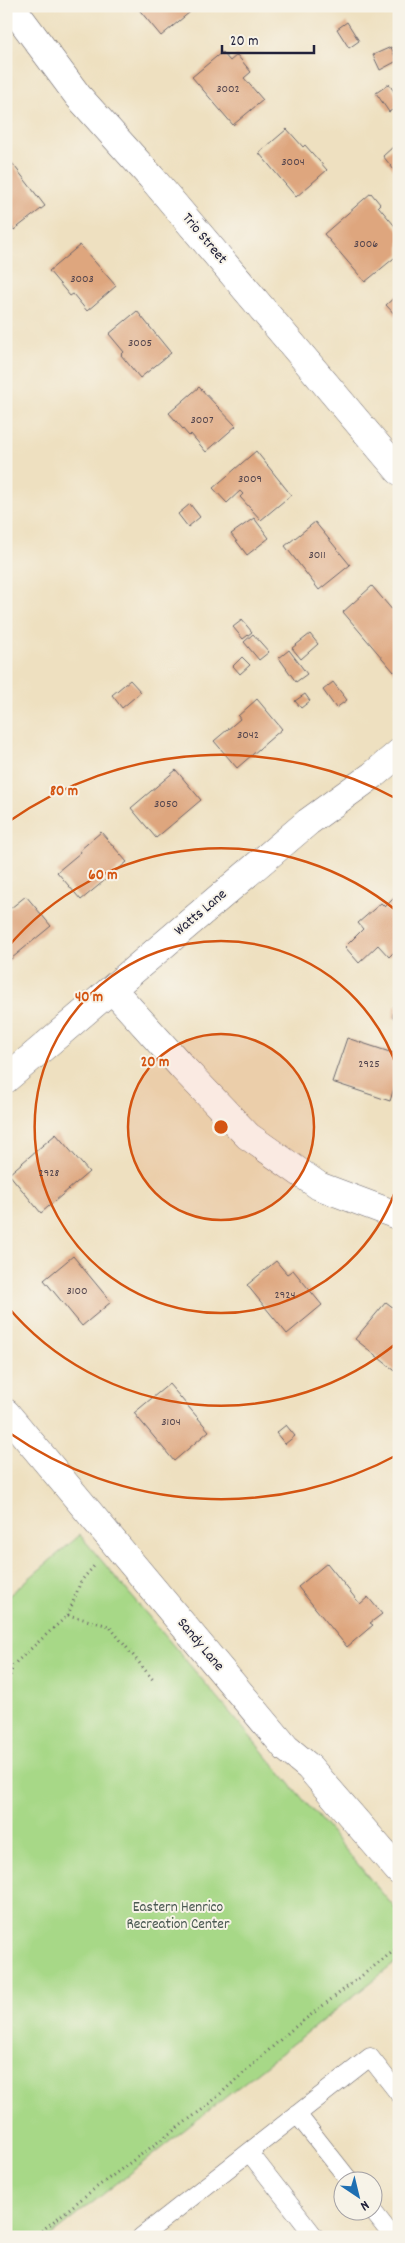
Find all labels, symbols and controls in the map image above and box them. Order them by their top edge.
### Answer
scale bar [222,22,315,54]
text: 20 m [230,31,258,53]
house number: 3002 [216,81,240,98]
house number: 3004 [281,154,305,171]
street label: Trio Street [176,209,232,270]
house number: 3006 [354,236,378,253]
house number: 3003 [70,271,94,288]
house number: 3005 [128,335,152,352]
house number: 3007 [190,412,214,429]
house number: 3009 [238,471,262,488]
house number: 3011 [308,547,326,564]
house number: 3042 [237,727,259,744]
text: 80 m [50,781,78,803]
house number: 3050 [154,796,178,813]
text: 60 m [88,865,118,887]
street label: Watts Lane [170,884,233,942]
text: 40 m [75,987,103,1009]
text: 20 m [141,1052,169,1074]
house number: 2925 [358,1056,380,1073]
centre of rings [212,1118,230,1136]
house number: 2928 [39,1165,60,1182]
house number: 3100 [66,1283,88,1300]
house number: 2924 [275,1287,295,1304]
house number: 3104 [161,1414,181,1431]
street label: Sandy Lane [171,1613,229,1677]
park label: Eastern Henrico Recreation Center [126,1897,230,1936]
north arrow [332,2170,382,2220]
text: N [356,2195,373,2215]

